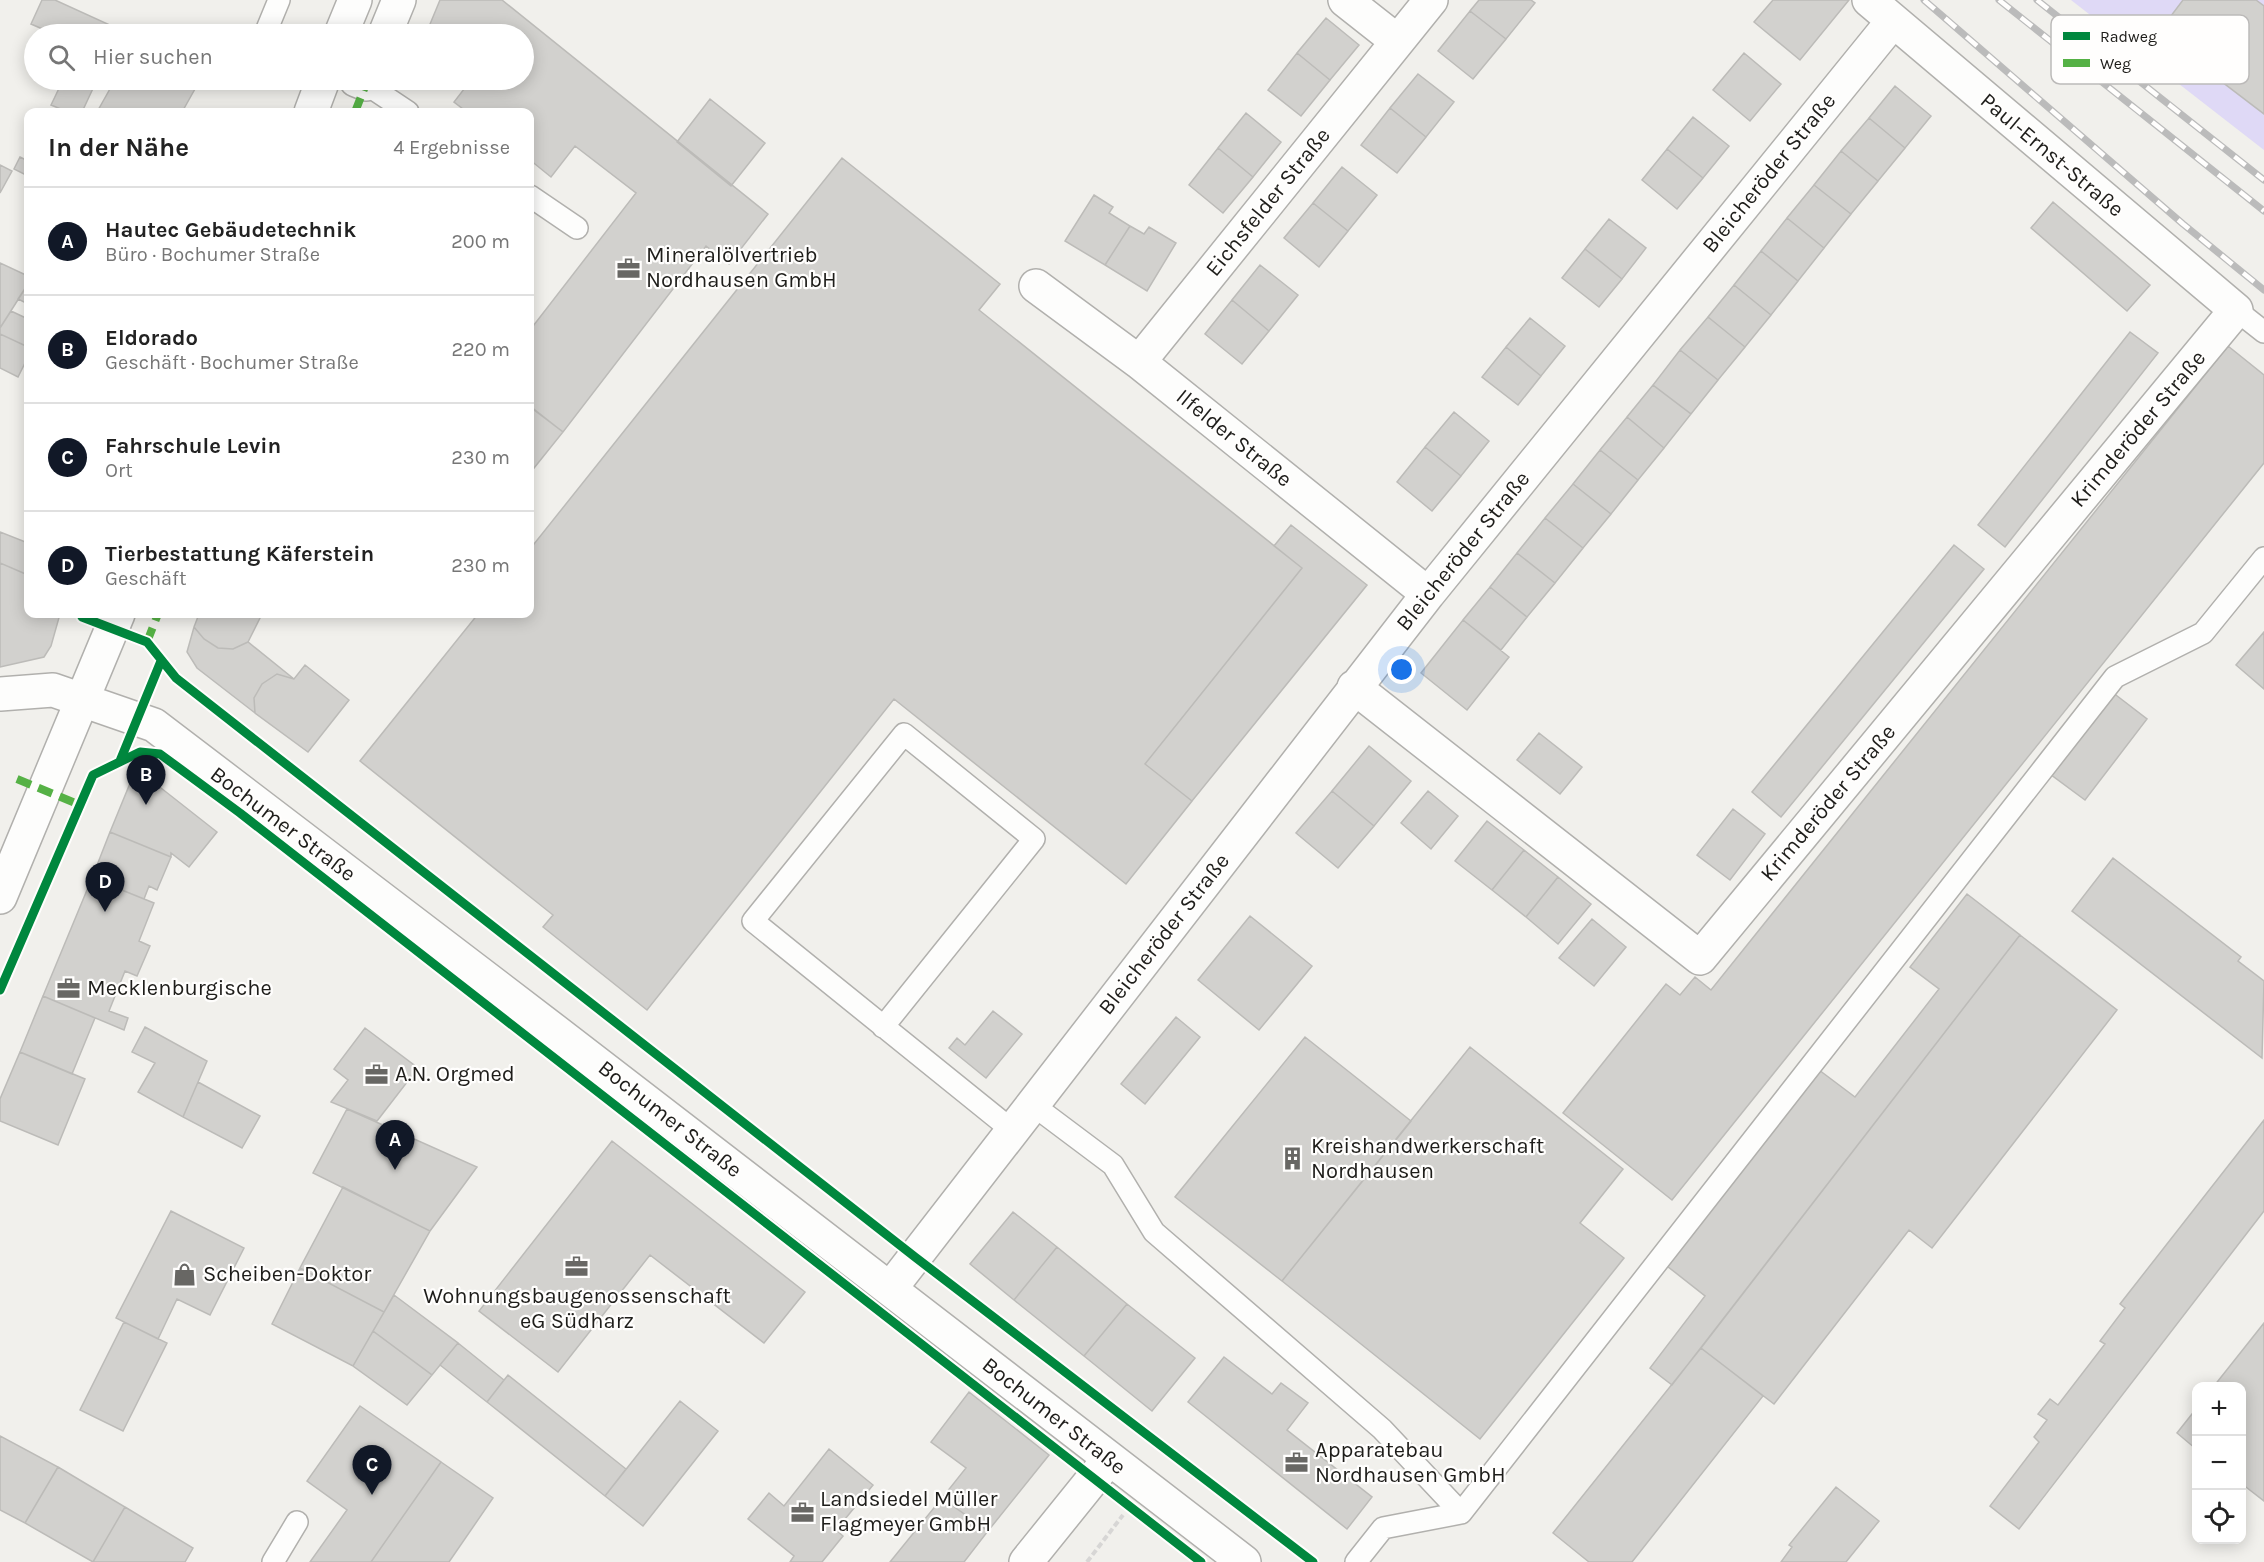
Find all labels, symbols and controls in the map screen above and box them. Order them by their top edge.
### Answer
legend [2051,15,2249,84]
search box [24,24,534,90]
text: Radweg [2100,27,2157,46]
icon: search [45,41,78,74]
text: Hier suchen [93,44,213,70]
text: Weg [2100,54,2131,73]
street label: Bleicheröder Straße [1697,88,1841,258]
street label: Paul-Ernst-Straße [1975,88,2129,222]
street label: Eichsfelder Straße [1200,123,1336,281]
text: In der Nähe [48,132,189,163]
text: 4 Ergebnisse [393,136,510,159]
text: Hautec Gebäudetechnik [105,217,356,243]
text: A [61,230,74,253]
text: 200 m [451,230,510,253]
place label: Mineralölvertrieb Nordhausen GmbH [646,242,837,293]
text: Büro · Bochumer Straße [105,243,320,266]
office icon: Mineralölvertrieb Nordhausen GmbH [615,255,641,281]
text: Eldorado [105,325,198,351]
text: B [61,338,74,361]
text: 220 m [451,338,510,361]
street label: Krimderöder Straße [2065,345,2211,513]
text: Geschäft · Bochumer Straße [105,351,359,374]
street label: Ilfelder Straße [1171,383,1297,493]
text: Fahrschule Levin [105,433,281,459]
text: C [61,446,74,469]
text: 230 m [451,446,510,469]
text: Ort [105,459,133,482]
street label: Bleicheröder Straße [1391,466,1535,636]
text: Tierbestattung Käferstein [105,541,374,567]
text: D [61,554,74,577]
text: 230 m [451,554,510,577]
text: Geschäft [105,567,186,590]
your location [1387,655,1416,684]
street label: Krimderöder Straße [1755,719,1901,887]
pin: B [126,756,166,805]
street label: Bochumer Straße [205,761,361,887]
street label: Bleicheröder Straße [1093,848,1235,1020]
pin: D [86,862,124,912]
office icon: Mecklenburgische [56,975,82,1001]
place label: Mecklenburgische [87,975,272,1001]
street label: Bochumer Straße [593,1055,747,1183]
office icon: A.N. Orgmed [364,1061,390,1087]
place label: A.N. Orgmed [395,1061,515,1087]
pin: A [376,1120,414,1170]
place label: Kreishandwerkerschaft Nordhausen [1311,1133,1544,1184]
building icon: Kreishandwerkerschaft Nordhausen [1280,1146,1306,1172]
office icon: Wohnungsbaugenossenschaft eG Südharz [564,1254,590,1280]
shop icon: Scheiben-Doktor [172,1261,198,1287]
place label: Scheiben-Doktor [203,1261,371,1287]
place label: Wohnungsbaugenossenschaft eG Südharz [423,1283,731,1334]
street label: Bochumer Straße [977,1352,1131,1480]
map controls [2192,1382,2246,1544]
button: + [2192,1382,2246,1436]
button: − [2192,1436,2246,1490]
place label: Apparatebau Nordhausen GmbH [1315,1437,1506,1488]
pin: C [352,1446,392,1495]
office icon: Apparatebau Nordhausen GmbH [1284,1450,1310,1476]
place label: Landsiedel Müller Flagmeyer GmbH [820,1486,997,1537]
button: locate [2192,1490,2246,1544]
office icon: Landsiedel Müller Flagmeyer GmbH [789,1499,815,1525]

